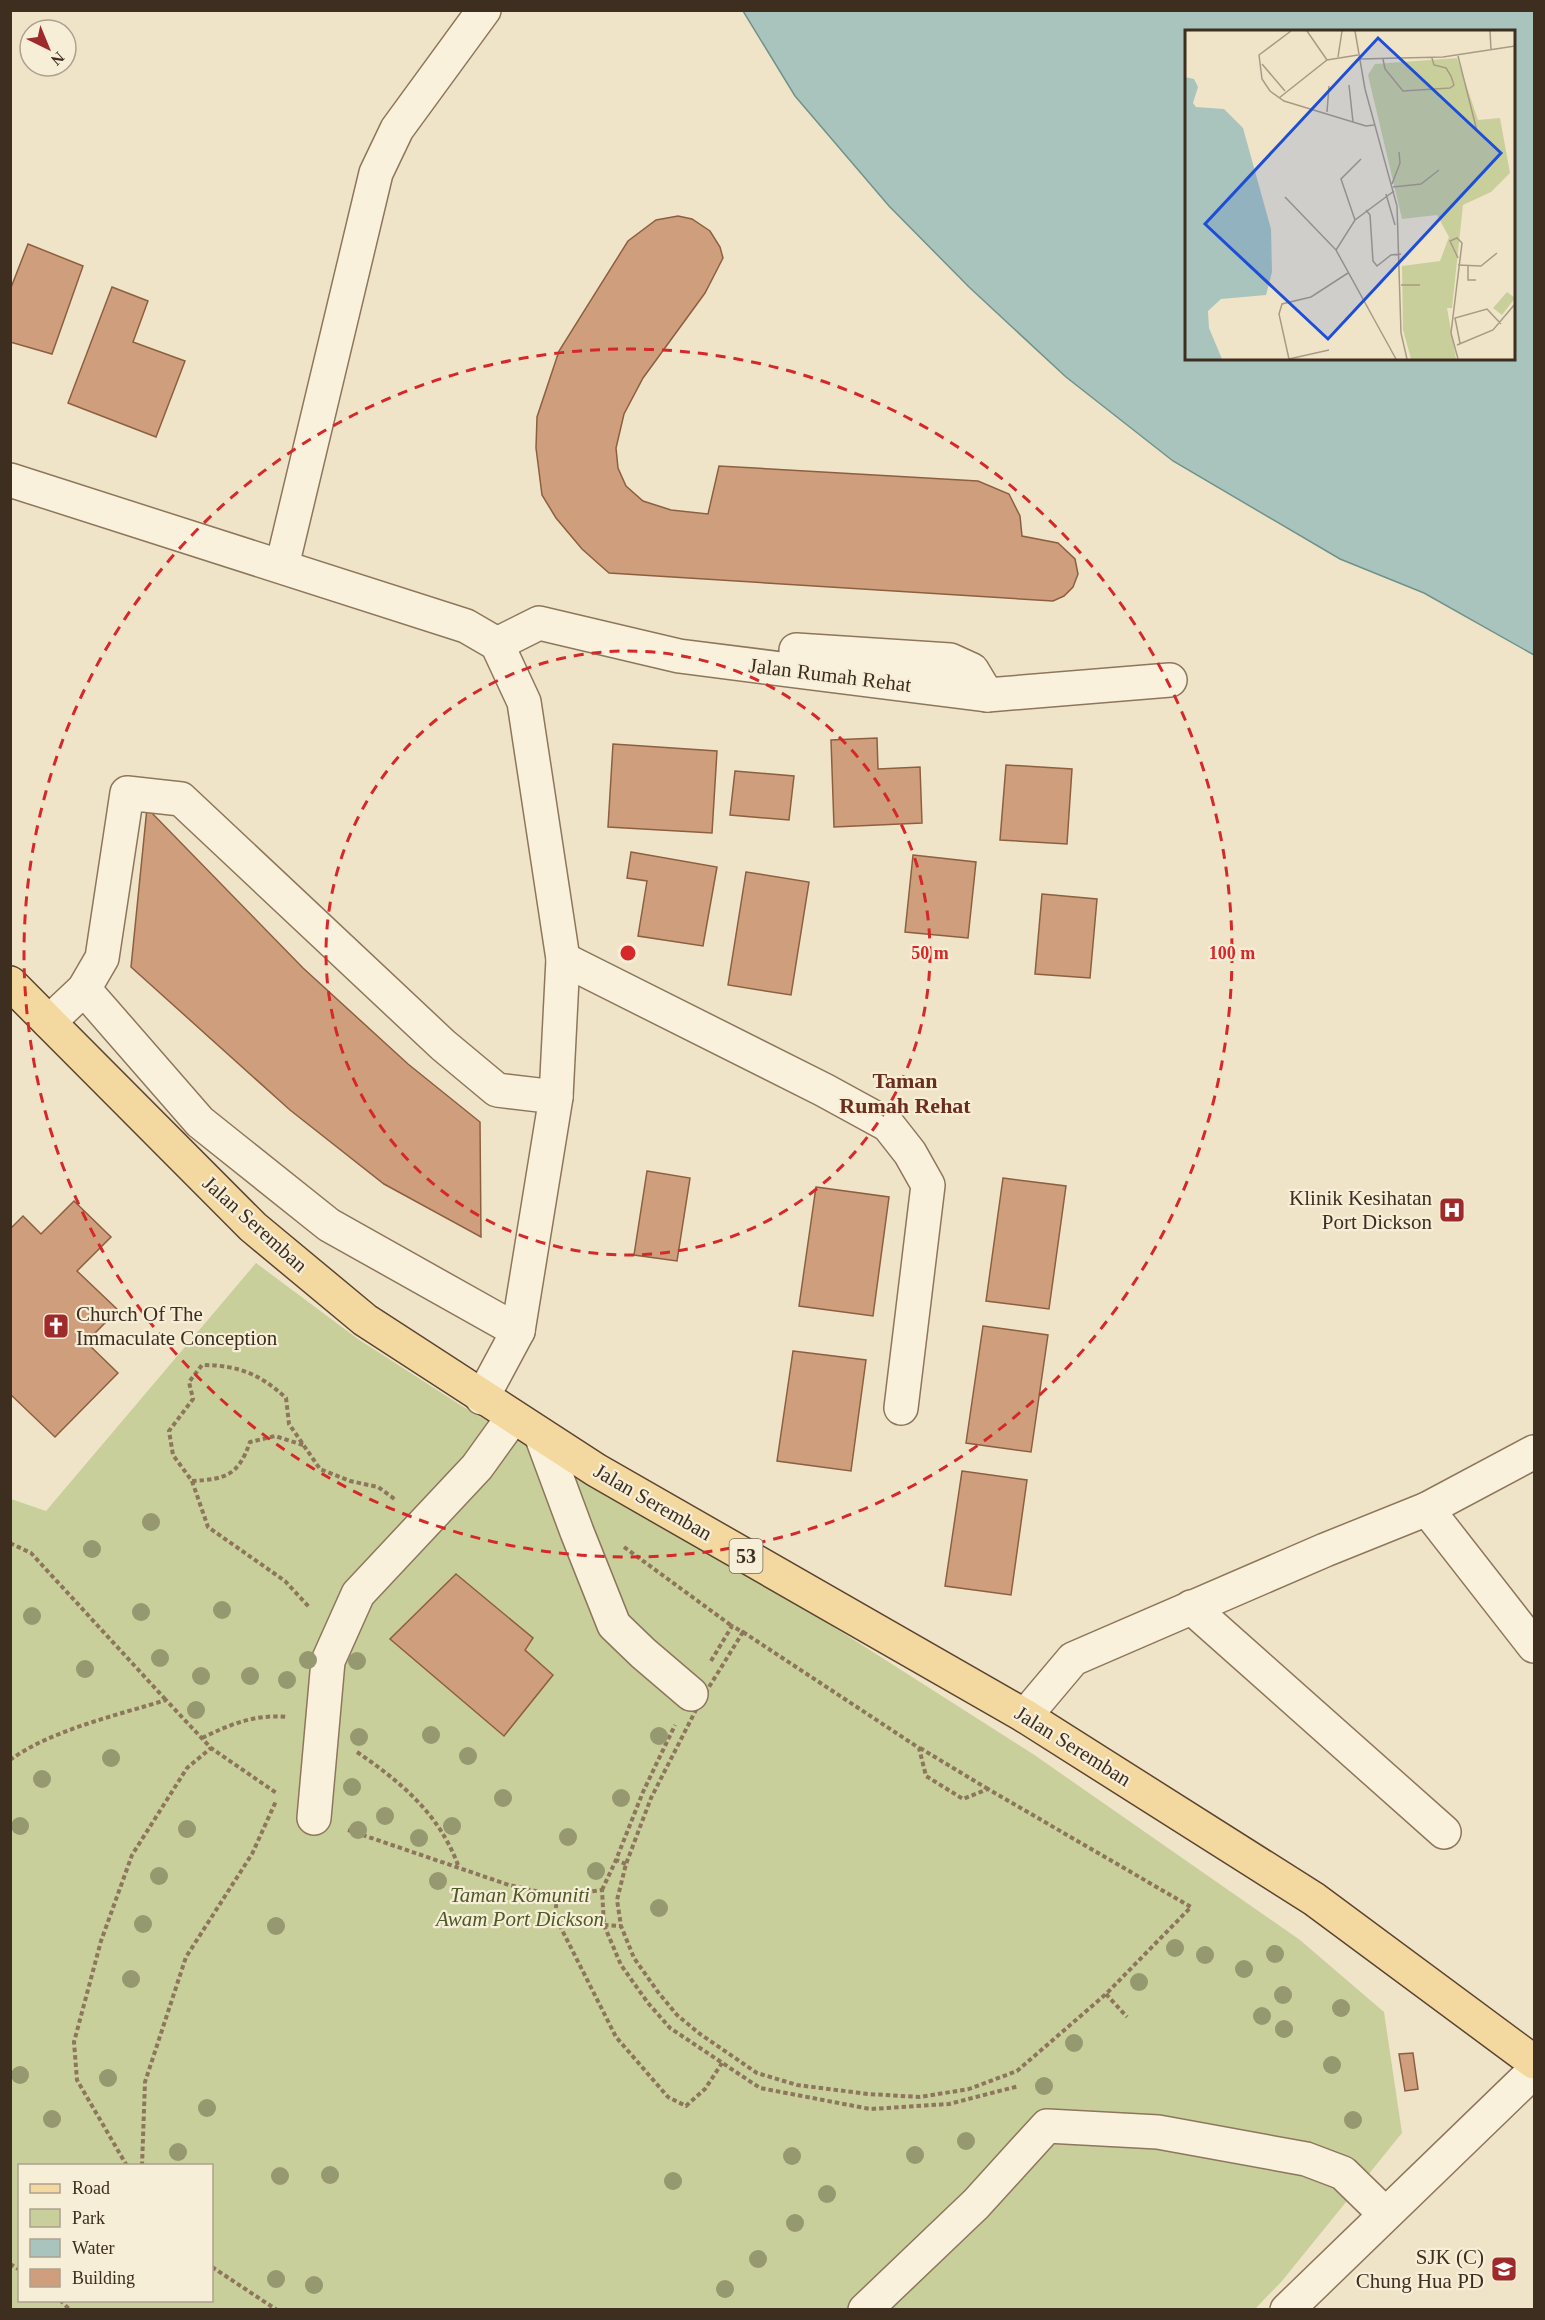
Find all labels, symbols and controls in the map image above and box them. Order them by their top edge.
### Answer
north arrow [18,18,78,78]
inset map [1185,30,1515,360]
text: N [48,48,68,69]
street label: Jalan Rumah Rehat [747,653,913,697]
centre of rings [618,943,638,963]
text: 50 m [911,943,949,963]
text: 100 m [1209,943,1255,963]
district label: Taman Rumah Rehat [839,1068,971,1118]
street label: Jalan Seremban [198,1171,313,1278]
place label: Klinik Kesihatan Port Dickson [1289,1186,1433,1234]
hospital icon: Klinik Kesihatan Port Dickson [1437,1195,1467,1225]
place label: Church Of The Immaculate Conception [76,1302,278,1350]
church icon: Church Of The Immaculate Conception [41,1311,71,1341]
street label: Jalan Seremban [590,1459,717,1546]
road number: 53 [730,1539,762,1573]
street label: Jalan Seremban [1011,1701,1136,1792]
park label: Taman Komuniti Awam Port Dickson [434,1883,604,1931]
legend [18,2164,213,2302]
text: Road [72,2178,110,2198]
text: Park [72,2208,105,2228]
text: Water [72,2238,115,2258]
place label: SJK (C) Chung Hua PD [1356,2245,1484,2293]
school or university icon: SJK (C) Chung Hua PD [1489,2254,1519,2284]
text: Building [72,2268,135,2288]

